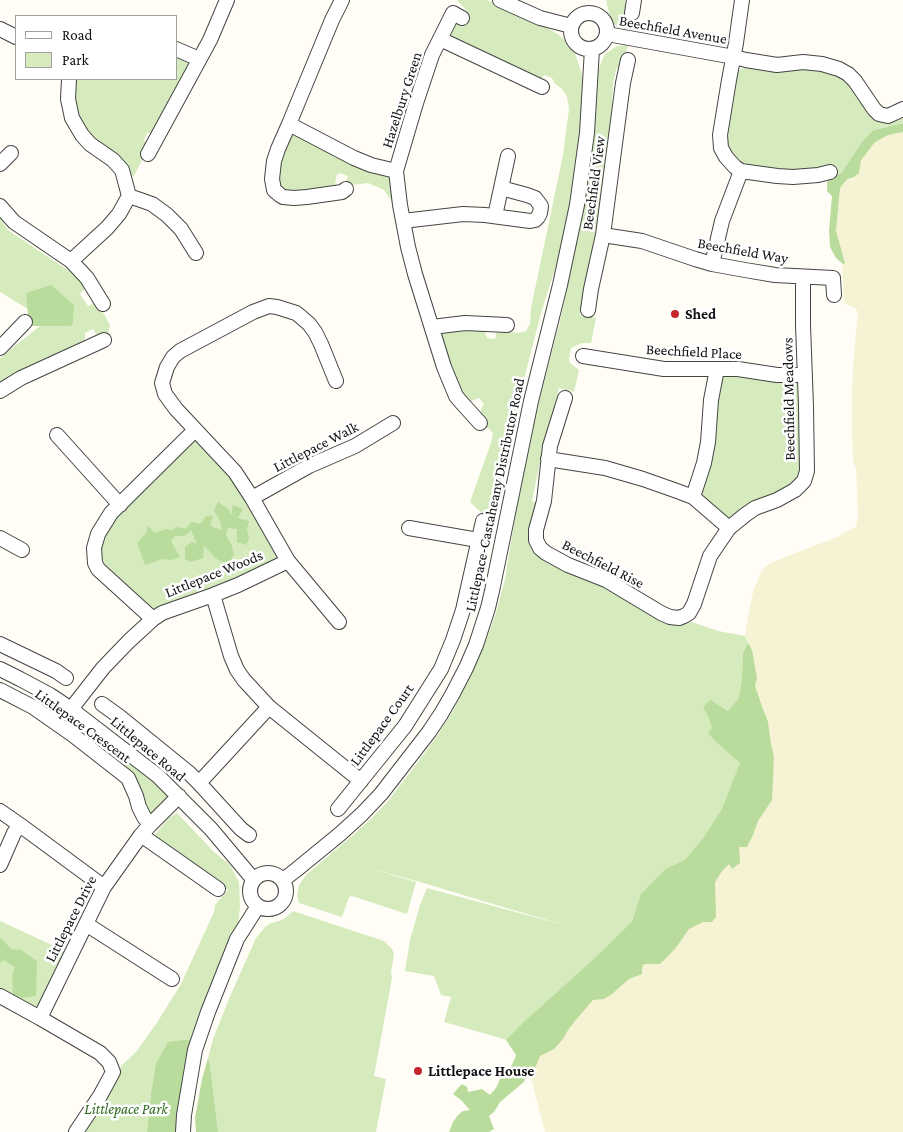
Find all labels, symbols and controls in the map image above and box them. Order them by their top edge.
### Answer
street label: Beechfield Avenue [618,12,728,48]
legend [15,15,178,80]
text: Road [62,27,92,43]
street label: Hazelbury Green [378,50,426,150]
text: Park [62,52,89,68]
street label: Beechfield View [578,135,610,231]
street label: Beechfield Way [696,234,790,268]
place label: Shed [685,305,716,323]
marker: Shed [669,308,681,320]
street label: Beechfield Meadows [779,337,799,461]
street label: Beechfield Place [646,341,742,363]
street label: Littlepace-Castaheany Distributor Road [461,377,529,613]
street label: Littlepace Walk [270,418,362,476]
street label: Beechfield Rise [559,536,647,592]
street label: Littlepace Woods [162,546,266,602]
street label: Littlepace Court [346,681,418,769]
street label: Littlepace Crescent [31,685,135,767]
street label: Littlepace Road [107,712,189,786]
street label: Littlepace Drive [41,873,101,965]
place label: Littlepace House [428,1062,534,1080]
marker: Littlepace House [412,1065,424,1077]
park label: Littlepace Park [84,1100,168,1118]

